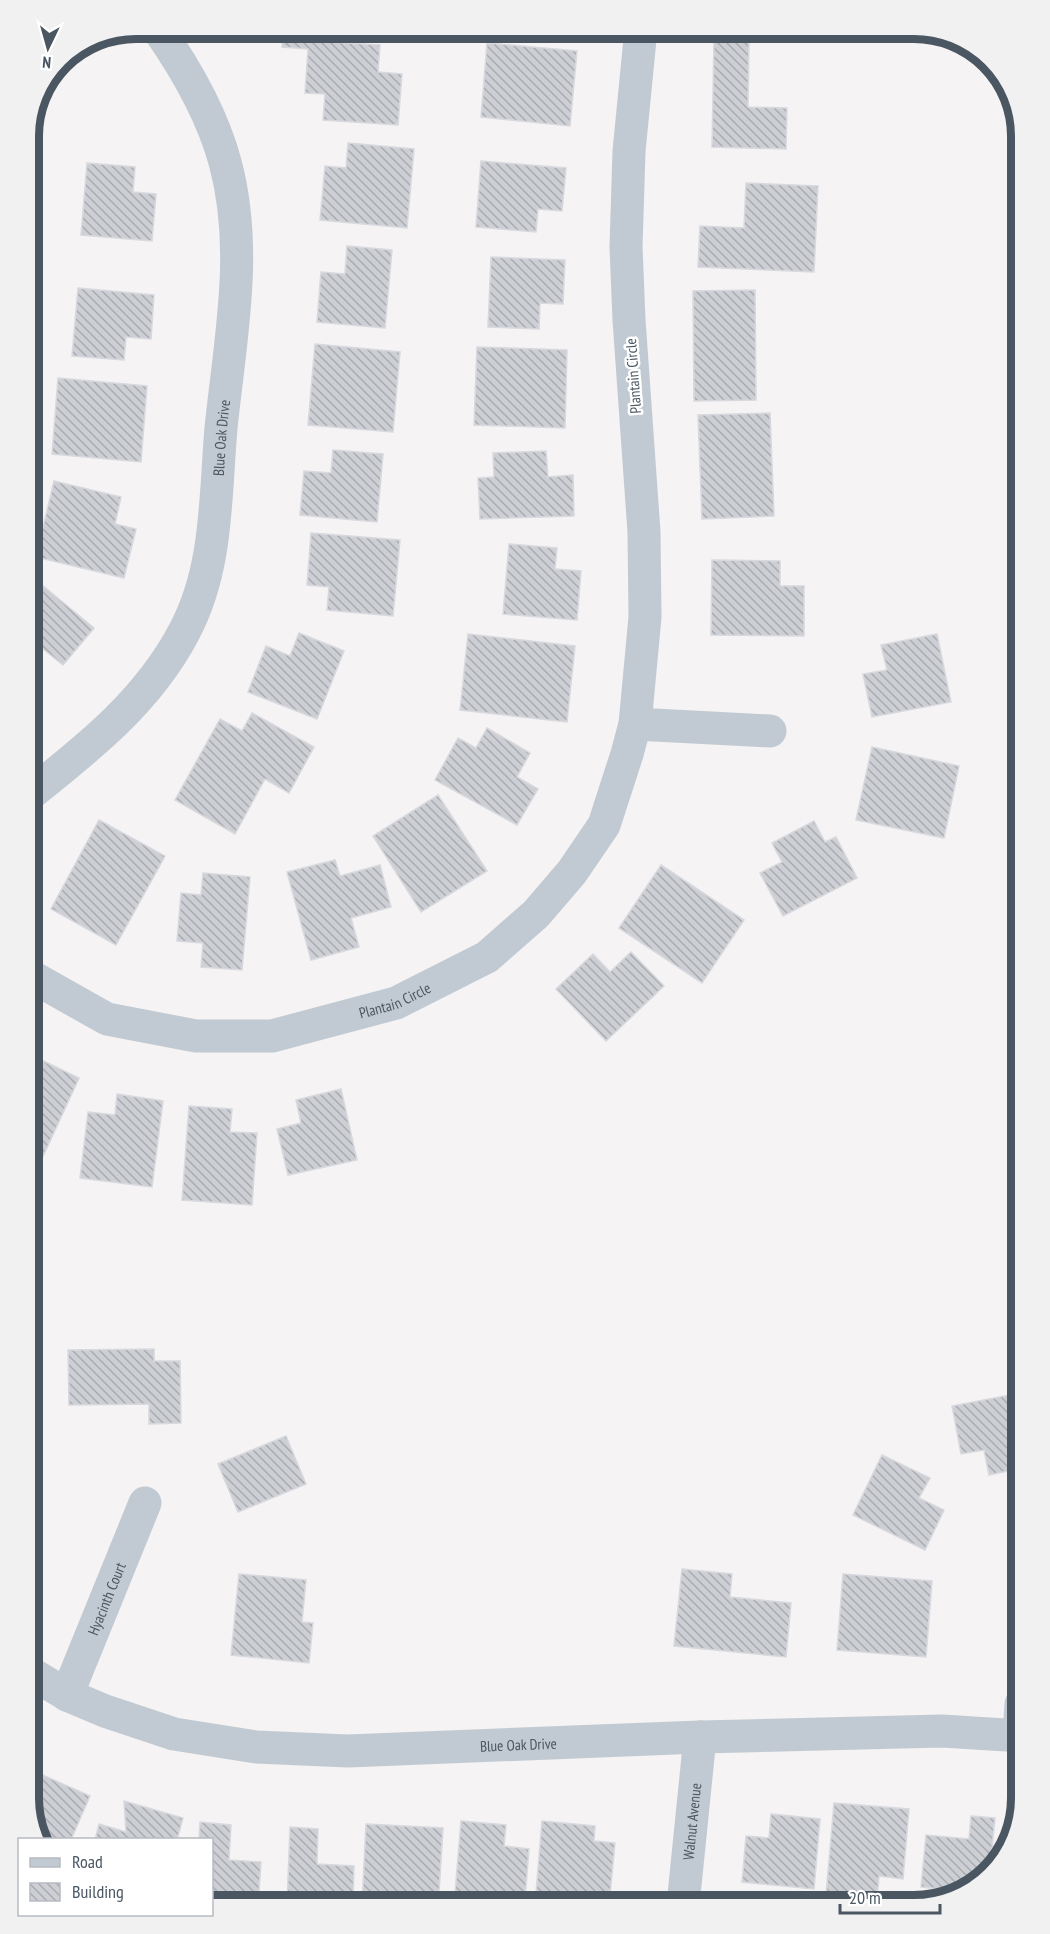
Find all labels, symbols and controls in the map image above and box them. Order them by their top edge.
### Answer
north arrow [18,18,78,78]
text: N [42,53,52,73]
street label: Plantain Circle [621,338,645,414]
street label: Blue Oak Drive [208,399,234,477]
street label: Plantain Circle [357,978,433,1022]
street label: Hyacinth Court [83,1559,129,1638]
street label: Blue Oak Drive [480,1733,557,1755]
street label: Walnut Avenue [678,1782,705,1861]
legend [18,1838,213,1916]
text: Road [72,1850,103,1873]
scale bar [840,1877,940,1915]
text: Building [72,1880,124,1903]
text: 20 m [849,1886,881,1909]

